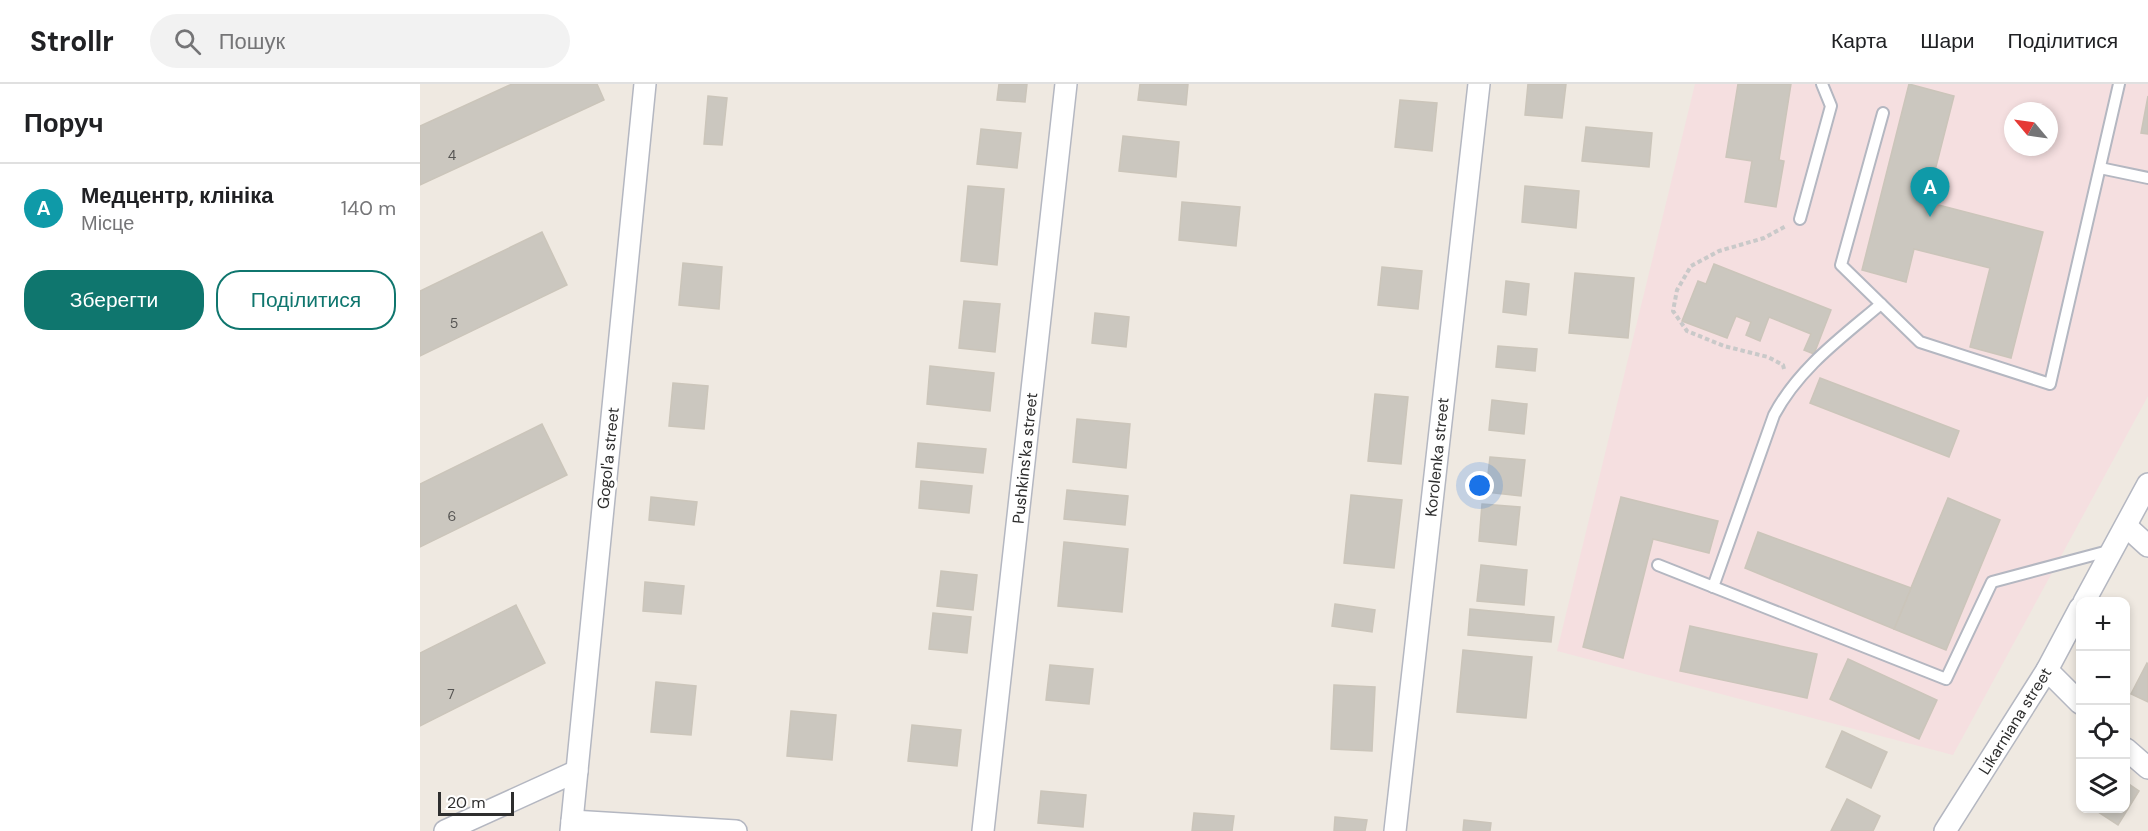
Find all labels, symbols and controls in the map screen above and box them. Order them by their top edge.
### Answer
search box [150,14,570,68]
text: Strollr [30,23,114,60]
icon: search [171,25,204,58]
text: Пошук [219,27,285,56]
text: Карта [1831,27,1887,55]
text: Шари [1920,27,1975,55]
text: Поділитися [2008,27,2118,55]
north arrow [2004,102,2058,156]
text: Поруч [24,106,104,140]
house number: 4 [448,146,457,164]
pin: A [1910,168,1950,217]
text: Медцентр, клініка [81,181,273,210]
text: A [36,195,51,221]
text: 140 m [341,195,396,221]
text: Місце [81,210,134,236]
button: Зберегти [24,270,204,330]
button: Поділитися [216,270,396,330]
house number: 5 [450,314,458,332]
street label: Pushkins'ka street [1008,391,1042,525]
street label: Korolenka street [1420,396,1454,518]
street label: Gogol'a street [592,406,624,510]
your location [1465,471,1494,500]
house number: 6 [448,507,456,525]
map controls [2076,597,2130,813]
button: + [2076,597,2130,651]
button: − [2076,651,2130,705]
street label: Likarniana street [1974,663,2056,779]
house number: 7 [447,685,455,703]
button: locate [2076,705,2130,759]
button: layers [2076,759,2130,813]
scale bar [438,789,514,816]
text: 20 m [447,792,486,813]

